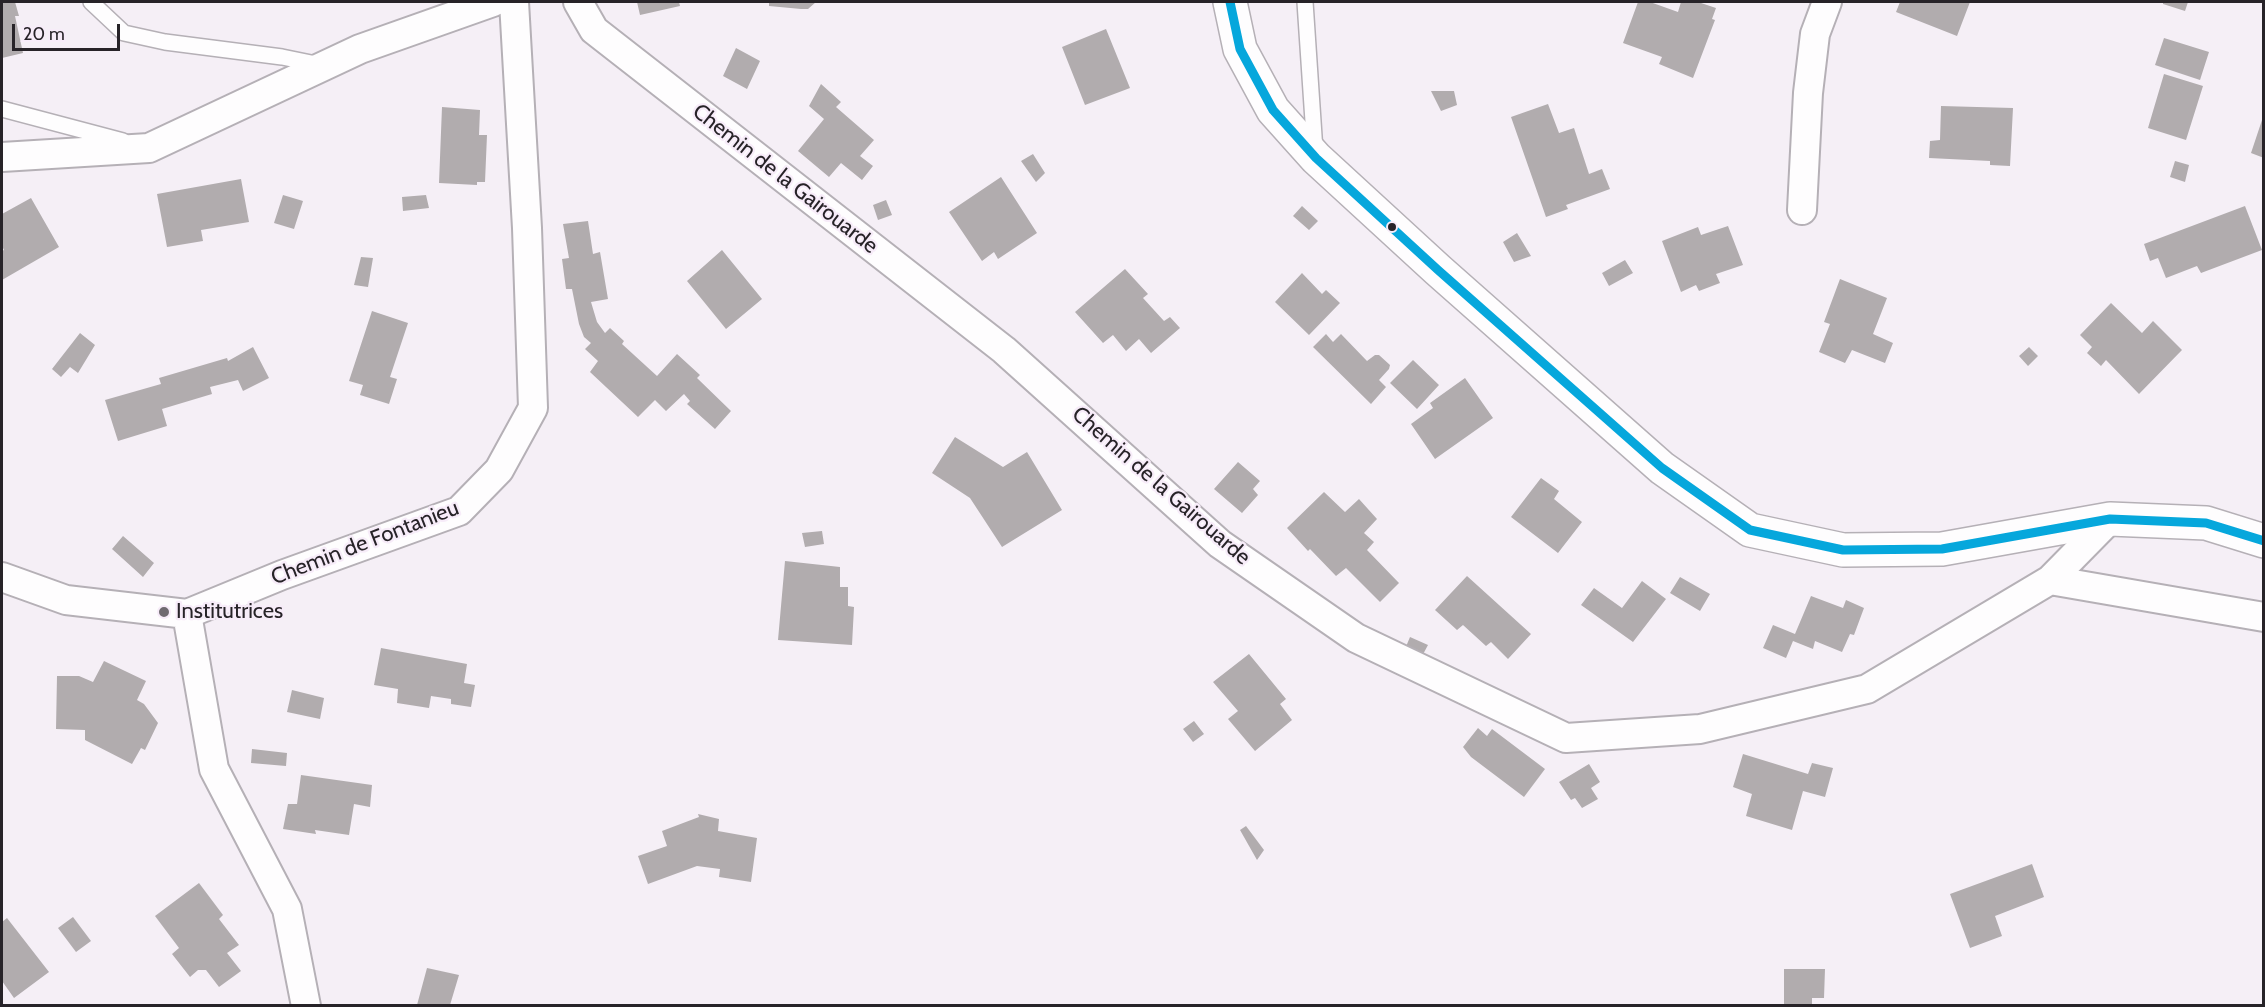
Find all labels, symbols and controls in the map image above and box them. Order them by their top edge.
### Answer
scale bar [15,12,123,50]
text: 20 m [23,23,65,45]
street label: Chemin de la Gairouarde [687,98,883,260]
unlabelled marker [1386,221,1398,233]
street label: Chemin de la Gairouarde [1066,401,1256,571]
street label: Chemin de Fontanieu [267,495,463,591]
place label: Institutrices [176,599,283,625]
marker: Institutrices [157,605,171,619]

